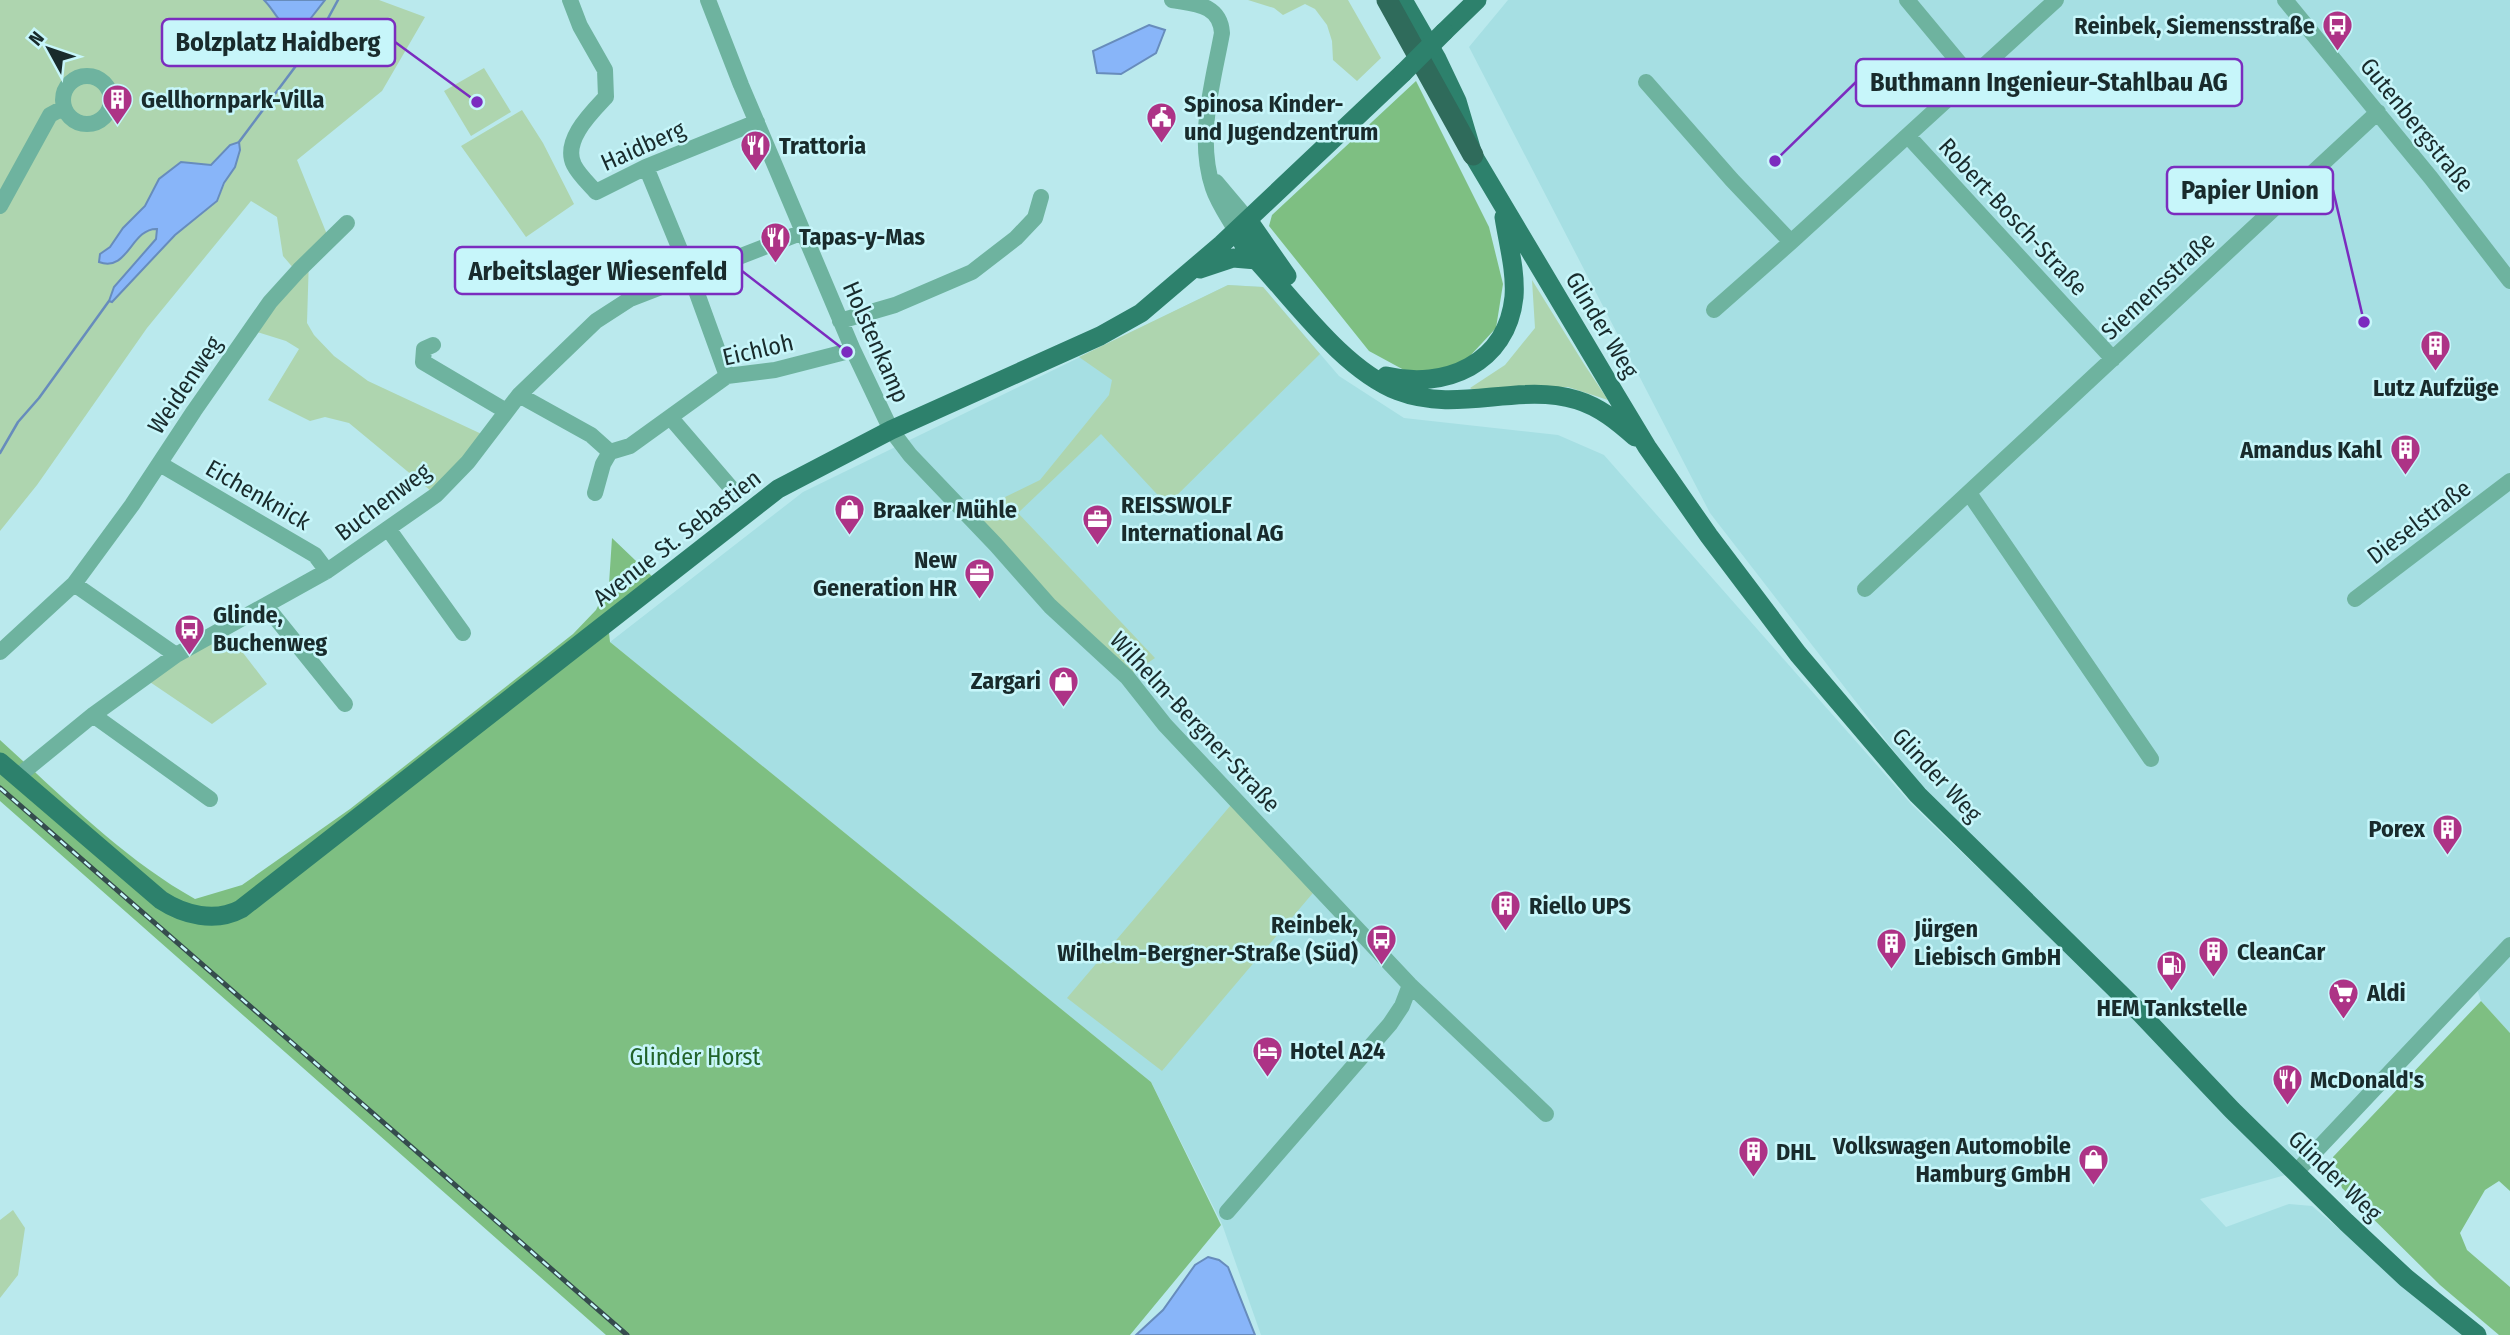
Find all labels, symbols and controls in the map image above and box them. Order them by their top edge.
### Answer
bus stop icon: Reinbek, Siemensstraße [2321,9,2355,53]
place label: Reinbek, Siemensstraße [2074,12,2315,40]
north arrow [14,14,84,84]
callout: Bolzplatz Haidberg [162,19,395,66]
text: N [24,27,49,50]
text: Bolzplatz Haidberg [175,27,381,58]
street label: Gutenbergstraße [2354,52,2480,198]
callout: Buthmann Ingenieur-Stahlbau AG [1856,59,2242,106]
text: Buthmann Ingenieur-Stahlbau AG [1870,67,2228,98]
building icon: Gellhornpark-Villa [101,83,135,127]
place label: Gellhornpark-Villa [141,86,324,114]
place label: Spinosa Kinder- und Jugendzentrum [1184,90,1378,146]
public building icon: Spinosa Kinder- und Jugendzentrum [1144,101,1178,145]
street label: Haidberg [597,115,690,177]
restaurant icon: Trattoria [739,129,773,173]
place label: Trattoria [779,132,866,160]
street label: Robert-Bosch-Straße [1933,133,2093,301]
callout: Papier Union [2167,167,2333,214]
text: Papier Union [2181,175,2319,206]
restaurant icon: Tapas-y-Mas [759,220,793,264]
place label: Tapas-y-Mas [799,223,925,251]
street label: Siemensstraße [2095,226,2221,346]
callout: Arbeitslager Wiesenfeld [455,247,742,294]
text: Arbeitslager Wiesenfeld [467,256,728,287]
street label: Glinder Weg [1560,267,1645,384]
street label: Holstenkamp [837,277,915,407]
street label: Eichloh [720,328,796,372]
building icon: Lutz Aufzüge [2419,329,2453,373]
street label: Weidenweg [142,330,228,439]
place label: Lutz Aufzüge [2373,374,2499,402]
building icon: Amandus Kahl [2388,433,2422,477]
place label: Amandus Kahl [2239,436,2382,464]
street label: Eichenknick [201,454,316,537]
street label: Buchenweg [330,457,437,547]
street label: Avenue St. Sebastien [588,464,766,612]
street label: Dieselstraße [2362,474,2476,570]
place label: REISSWOLF International AG [1121,491,1284,547]
shop icon: Braaker Mühle [833,493,867,537]
place label: Braaker Mühle [873,496,1017,524]
office icon: REISSWOLF International AG [1081,502,1115,546]
place label: New Generation HR [813,546,958,602]
office icon: New Generation HR [963,557,997,601]
place label: Glinde, Buchenweg [213,601,327,657]
bus stop icon: Glinde, Buchenweg [173,612,207,656]
street label: Wilhelm-Bergner-Straße [1104,626,1286,818]
shop icon: Zargari [1047,664,1081,708]
place label: Zargari [971,667,1041,695]
street label: Glinder Weg [1886,722,1988,828]
building icon: Porex [2431,812,2465,856]
place label: Porex [2369,815,2426,843]
building icon: Riello UPS [1489,889,1523,933]
place label: Riello UPS [1529,892,1631,920]
place label: Reinbek, Wilhelm-Bergner-Straße (Süd) [1057,911,1358,967]
place label: Jürgen Liebisch GmbH [1913,915,2061,971]
bus stop icon: Reinbek, Wilhelm-Bergner-Straße (Süd) [1364,922,1398,966]
building icon: Jürgen Liebisch GmbH [1874,926,1908,970]
building icon: CleanCar [2197,935,2231,979]
place label: CleanCar [2237,938,2326,966]
fuel station icon: HEM Tankstelle [2155,949,2189,993]
supermarket icon: Aldi [2327,976,2361,1020]
place label: Aldi [2366,979,2406,1007]
place label: HEM Tankstelle [2096,994,2248,1022]
hotel icon: Hotel A24 [1250,1034,1284,1078]
place label: Hotel A24 [1290,1037,1385,1065]
park label: Glinder Horst [630,1043,761,1071]
restaurant icon: McDonald's [2270,1063,2304,1107]
place label: McDonald's [2310,1066,2425,1094]
street label: Glinder Weg [2283,1125,2388,1228]
place label: Volkswagen Automobile Hamburg GmbH [1832,1132,2071,1188]
building icon: DHL [1736,1135,1770,1179]
place label: DHL [1776,1138,1816,1166]
shop icon: Volkswagen Automobile Hamburg GmbH [2077,1143,2111,1187]

